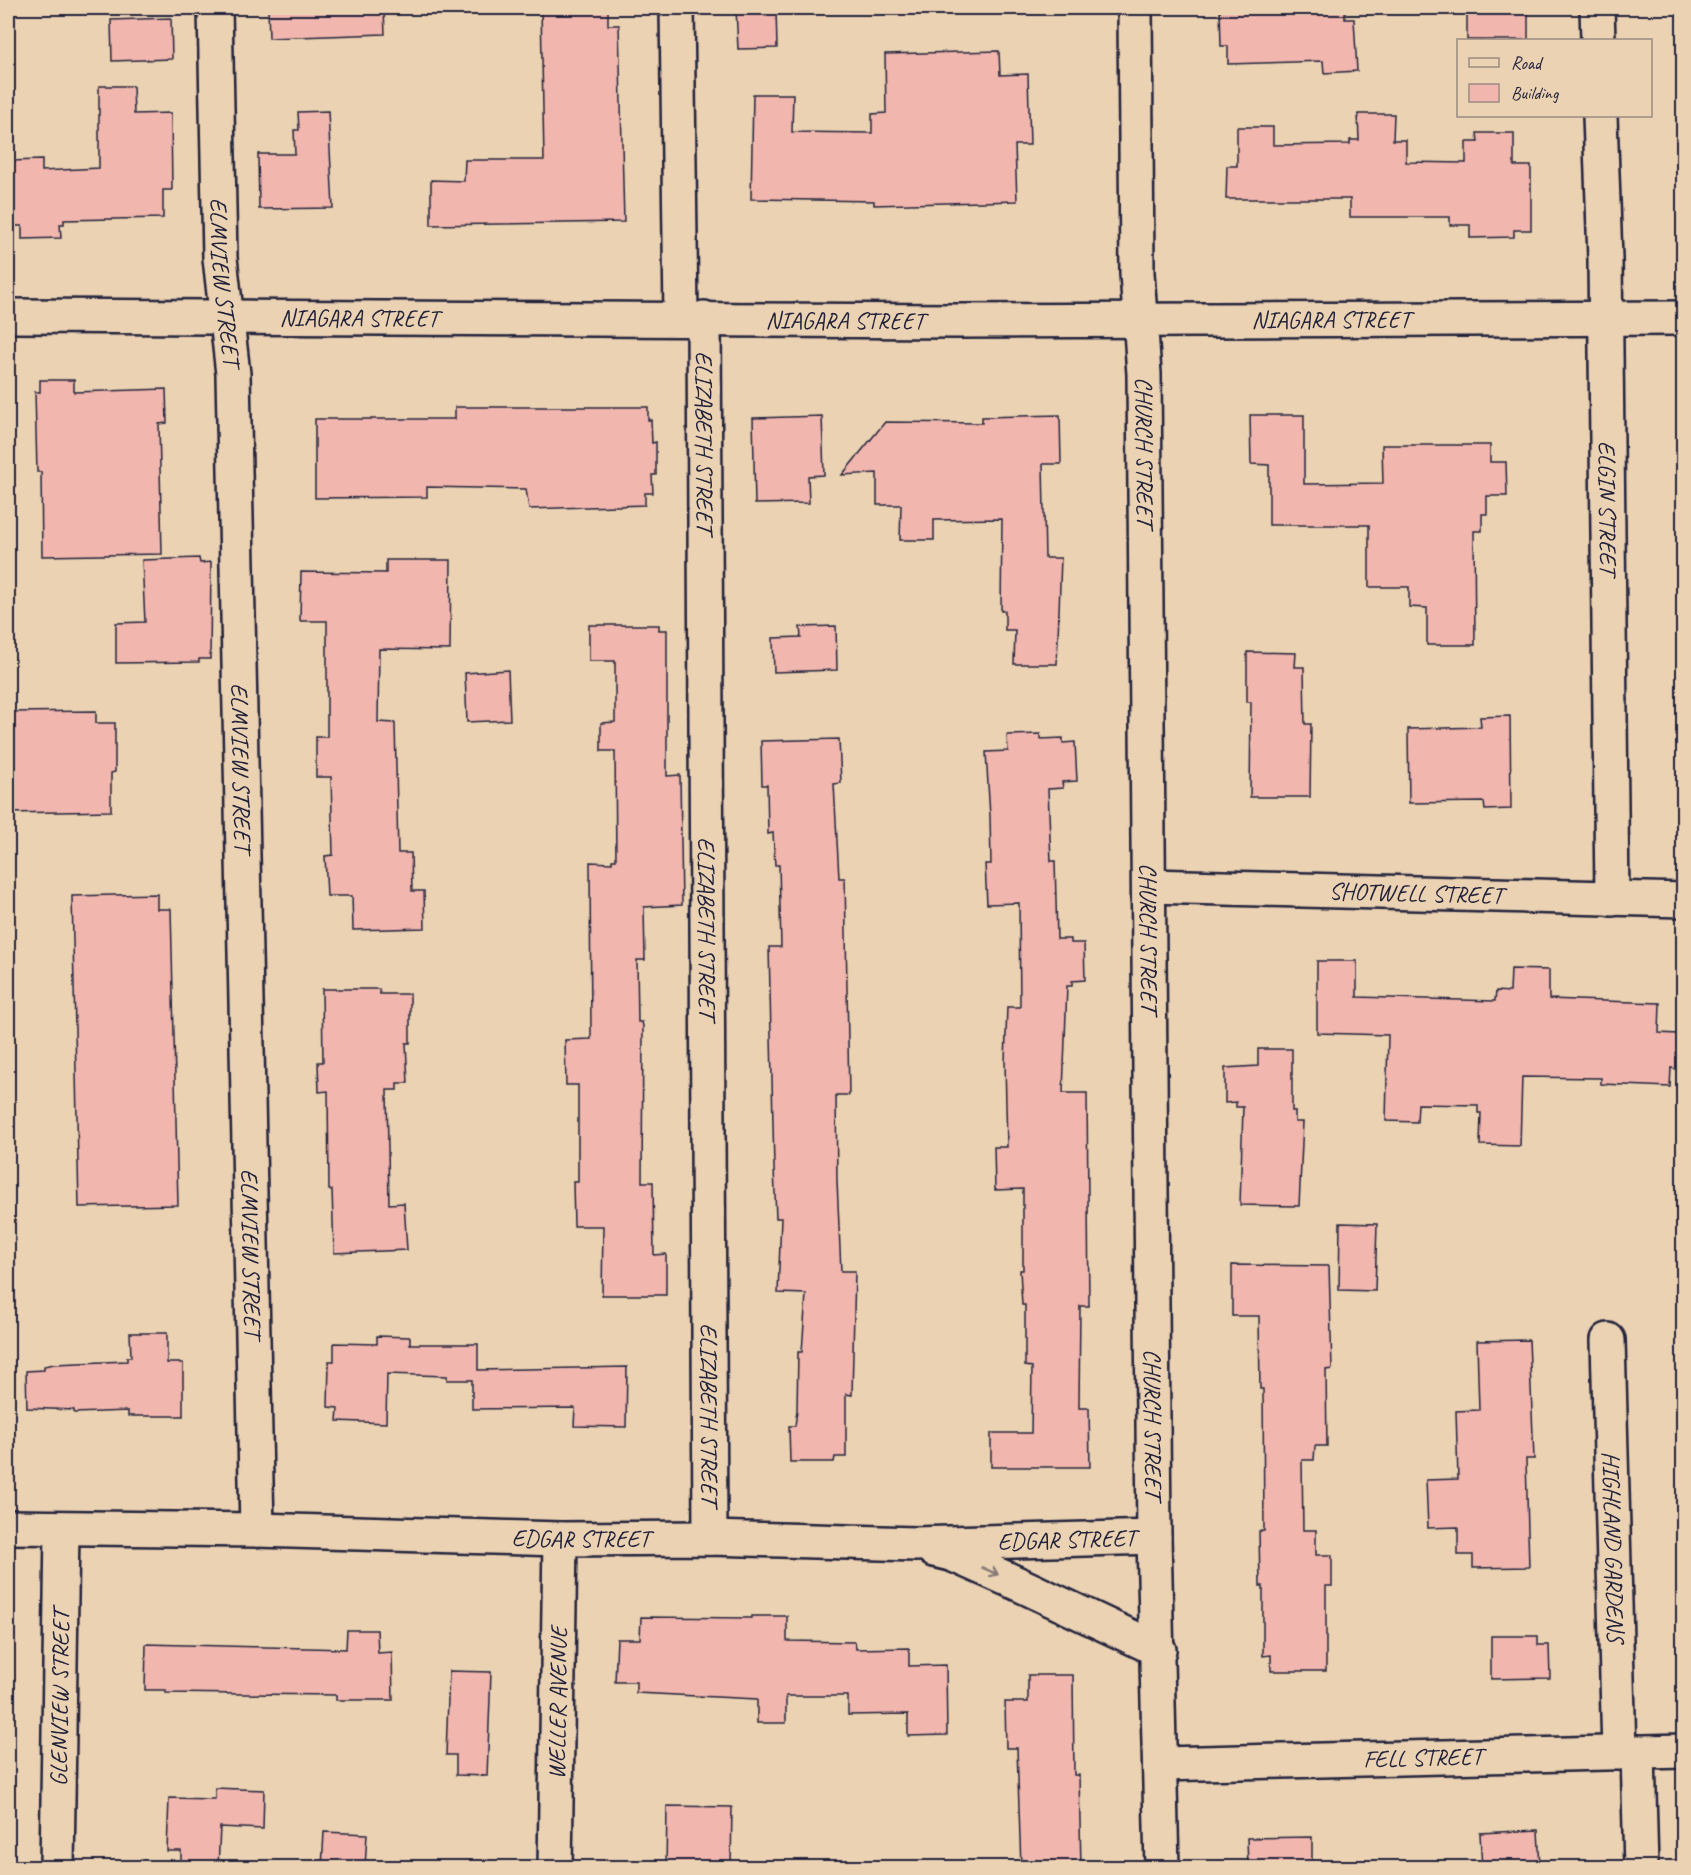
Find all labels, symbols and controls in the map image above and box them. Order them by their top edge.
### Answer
legend [1457,39,1652,117]
text: Road [1511,52,1544,74]
text: Building [1511,82,1560,104]
street label: ELMVIEW STREET [204,197,248,373]
street label: NIAGARA STREET [279,302,444,333]
street label: NIAGARA STREET [1251,304,1416,335]
street label: NIAGARA STREET [765,305,930,336]
street label: ELIZABETH STREET [689,351,720,539]
street label: CHURCH STREET [1129,377,1160,533]
street label: ELGIN STREET [1592,441,1624,580]
street label: ELMVIEW STREET [224,683,258,858]
street label: ELIZABETH STREET [692,837,722,1025]
street label: CHURCH STREET [1133,863,1165,1019]
street label: SHOTWELL STREET [1329,876,1508,910]
street label: ELMVIEW STREET [235,1169,268,1344]
street label: ELIZABETH STREET [694,1323,725,1511]
street label: CHURCH STREET [1137,1349,1169,1505]
street label: HIGHLAND GARDENS [1596,1451,1631,1646]
street label: EDGAR STREET [997,1522,1141,1557]
street label: EDGAR STREET [511,1523,655,1554]
one-way arrow [980,1566,999,1577]
street label: GLENVIEW STREET [43,1604,76,1786]
street label: WELLER AVENUE [541,1624,574,1780]
street label: FELL STREET [1363,1741,1488,1774]

